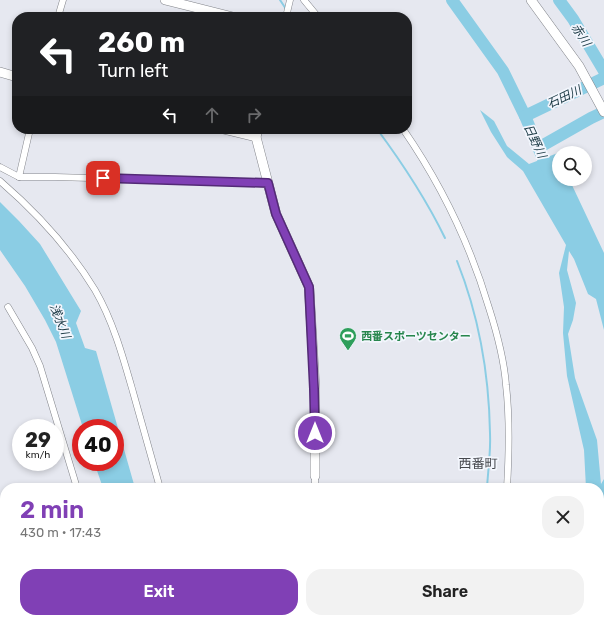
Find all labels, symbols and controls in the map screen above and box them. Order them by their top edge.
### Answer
water label: 赤川 [569,21,594,51]
text: 260 m [98,26,185,59]
icon: left [32,28,84,80]
text: Turn left [98,60,168,82]
water label: 石田川 [545,82,585,111]
icon: left [159,104,181,126]
icon: ahead [201,104,223,126]
icon: right [243,104,265,126]
water label: 日野川 [521,122,550,162]
map controls [552,146,592,186]
button: search [552,146,592,186]
pin [86,161,120,195]
icon: arrive [92,167,114,189]
water label: 浅水川 [47,302,74,342]
sports icon: 西番スポーツセンター [338,326,358,351]
place label: 西番スポーツセンター [361,330,471,343]
position arrow [294,412,336,454]
speed limit sign: 40 [72,419,124,471]
text: 29 [25,428,51,452]
text: km/h [26,449,50,461]
district label: 西番町 [458,456,498,471]
text: 2 min [20,496,84,524]
button: close [542,496,584,538]
text: 430 m · 17:43 [20,525,101,540]
button: Exit [20,569,298,615]
button: Share [306,569,584,615]

